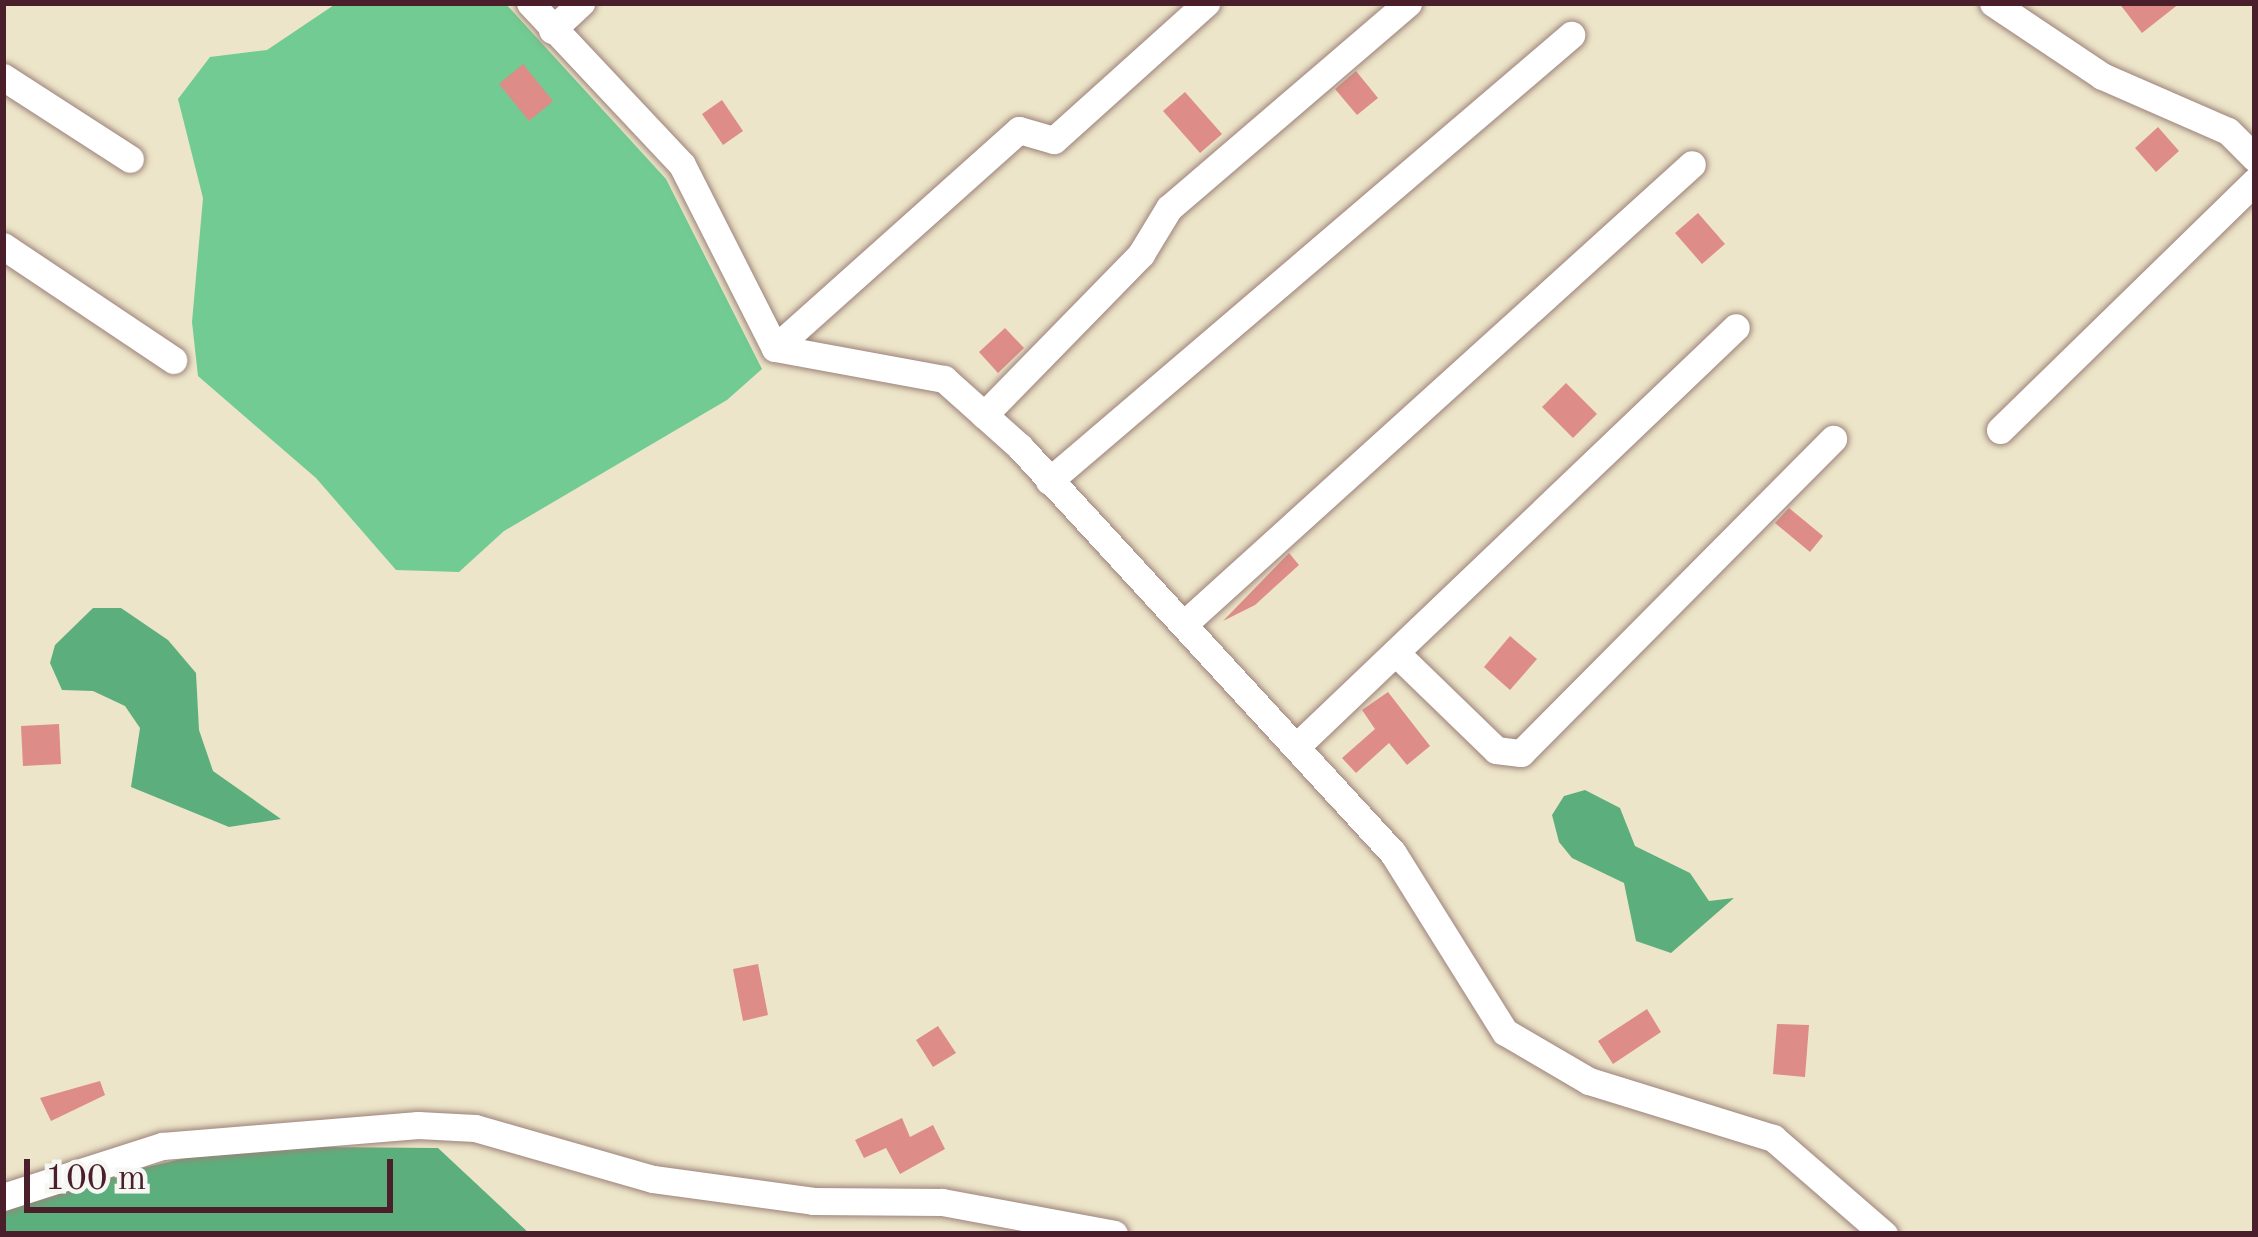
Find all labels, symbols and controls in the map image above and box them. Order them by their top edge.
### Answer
scale bar [30,1135,399,1209]
text: 100 m [45,1162,146,1198]

